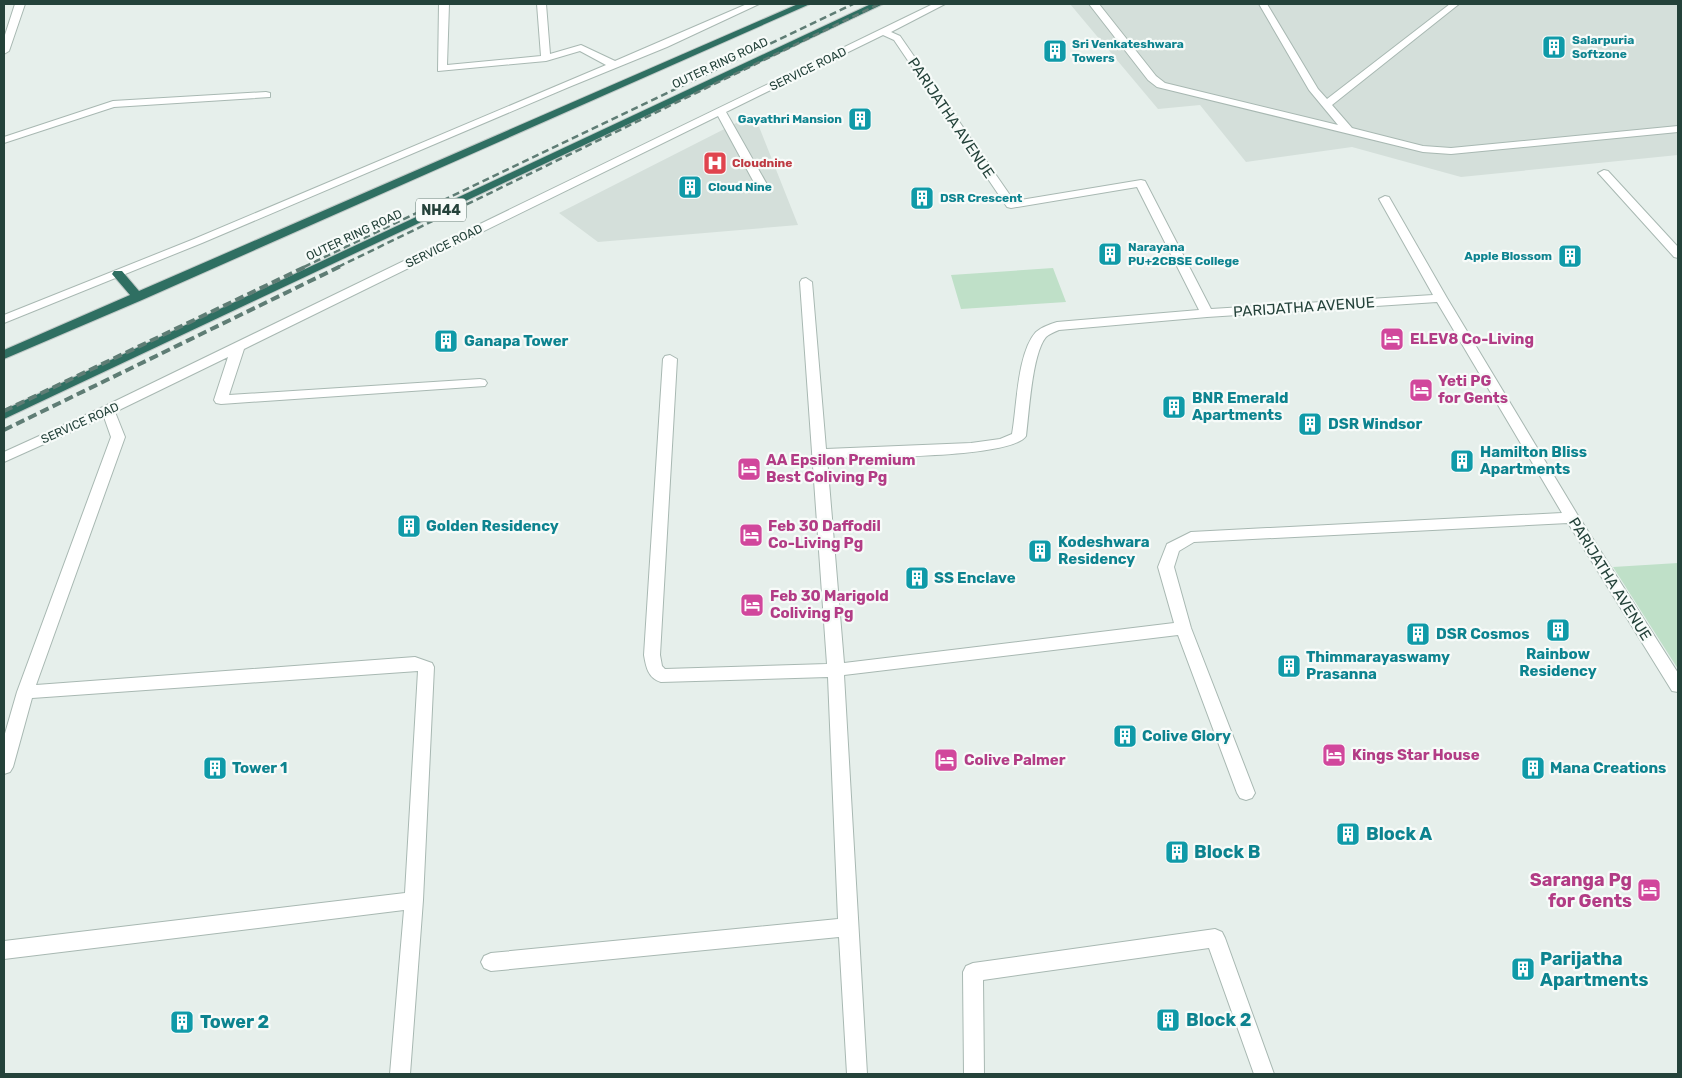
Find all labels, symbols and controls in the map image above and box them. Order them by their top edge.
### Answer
place label: Salarpuria Softzone [1572,33,1634,61]
building icon: Salarpuria Softzone [1541,34,1567,60]
street label: OUTER RING ROAD [670,35,770,91]
place label: Sri Venkateshwara Towers [1072,37,1184,65]
building icon: Sri Venkateshwara Towers [1042,38,1068,64]
street label: SERVICE ROAD [767,44,849,94]
street label: PARIJATHA AVENUE [904,54,998,182]
building icon: Gayathri Mansion [847,106,873,132]
place label: Gayathri Mansion [738,112,842,126]
hospital icon: Cloudnine [702,150,728,176]
place label: Cloudnine [732,156,792,170]
building icon: Cloud Nine [677,174,703,200]
place label: Cloud Nine [708,180,772,194]
building icon: DSR Crescent [909,185,935,211]
place label: DSR Crescent [940,191,1023,205]
road number: NH44 [416,198,466,222]
street label: OUTER RING ROAD [304,207,404,263]
street label: SERVICE ROAD [403,221,485,271]
place label: Narayana PU+2CBSE College [1128,240,1239,268]
building icon: Narayana PU+2CBSE College [1097,241,1123,267]
building icon: Apple Blossom [1557,243,1583,269]
place label: Apple Blossom [1464,249,1552,263]
street label: PARIJATHA AVENUE [1233,293,1375,321]
hotel icon: ELEV8 Co-Living [1379,326,1405,352]
building icon: Ganapa Tower [433,328,459,354]
place label: ELEV8 Co-Living [1410,330,1534,348]
place label: Ganapa Tower [464,332,569,350]
place label: Yeti PG for Gents [1438,372,1508,407]
hotel icon: Yeti PG for Gents [1408,377,1434,403]
place label: BNR Emerald Apartments [1192,389,1288,424]
building icon: BNR Emerald Apartments [1161,394,1187,420]
street label: SERVICE ROAD [39,400,121,446]
building icon: DSR Windsor [1297,411,1323,437]
place label: DSR Windsor [1328,415,1422,433]
place label: Hamilton Bliss Apartments [1480,443,1587,478]
building icon: Hamilton Bliss Apartments [1449,448,1475,474]
place label: AA Epsilon Premium Best Coliving Pg [766,451,915,486]
hotel icon: AA Epsilon Premium Best Coliving Pg [736,456,762,482]
building icon: Golden Residency [396,513,422,539]
street label: PARIJATHA AVENUE [1565,514,1655,644]
place label: Golden Residency [426,517,559,535]
place label: Feb 30 Daffodil Co-Living Pg [768,517,881,552]
hotel icon: Feb 30 Daffodil Co-Living Pg [738,522,764,548]
place label: Kodeshwara Residency [1058,533,1150,568]
building icon: Kodeshwara Residency [1027,538,1053,564]
building icon: SS Enclave [904,565,930,591]
place label: SS Enclave [934,569,1016,587]
place label: Feb 30 Marigold Coliving Pg [770,587,889,622]
hotel icon: Feb 30 Marigold Coliving Pg [739,592,765,618]
building icon: Rainbow Residency [1545,617,1571,643]
building icon: DSR Cosmos [1405,621,1431,647]
place label: DSR Cosmos [1436,625,1529,643]
place label: Rainbow Residency [1519,645,1597,680]
place label: Thimmarayaswamy Prasanna [1306,648,1450,683]
building icon: Thimmarayaswamy Prasanna [1276,653,1302,679]
building icon: Colive Glory [1112,723,1138,749]
place label: Colive Glory [1142,727,1231,745]
hotel icon: Kings Star House [1321,742,1347,768]
place label: Kings Star House [1352,746,1480,764]
hotel icon: Colive Palmer [933,747,959,773]
place label: Colive Palmer [964,751,1066,769]
building icon: Tower 1 [202,755,228,781]
building icon: Mana Creations [1520,755,1546,781]
place label: Tower 1 [232,759,287,777]
place label: Mana Creations [1550,759,1666,777]
building icon: Block A [1335,821,1361,847]
place label: Block A [1366,823,1432,845]
building icon: Block B [1164,839,1190,865]
place label: Block B [1194,841,1260,863]
place label: Saranga Pg for Gents [1530,869,1632,912]
hotel icon: Saranga Pg for Gents [1636,877,1662,903]
place label: Parijatha Apartments [1540,948,1649,991]
building icon: Parijatha Apartments [1510,956,1536,982]
building icon: Block 2 [1155,1007,1181,1033]
building icon: Tower 2 [169,1009,195,1035]
place label: Block 2 [1186,1009,1251,1031]
place label: Tower 2 [200,1011,269,1033]

